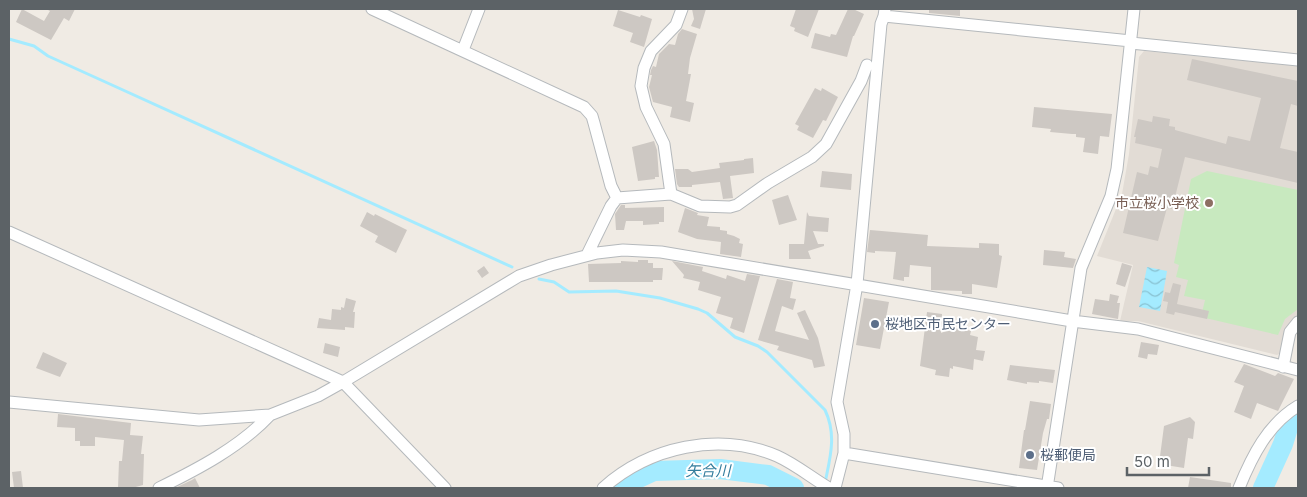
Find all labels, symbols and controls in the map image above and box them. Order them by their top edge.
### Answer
place label: 市立桜小学校 [1115,194,1199,211]
marker: 市立桜小学校 [1203,197,1215,209]
place label: 桜地区市民センター [885,315,1011,332]
marker: 桜地区市民センター [869,318,881,330]
scale bar [1127,444,1210,476]
place label: 桜郵便局 [1040,446,1096,463]
marker: 桜郵便局 [1024,449,1036,461]
text: 50 m [1134,452,1170,471]
water label: 矢合川 [685,461,732,480]

